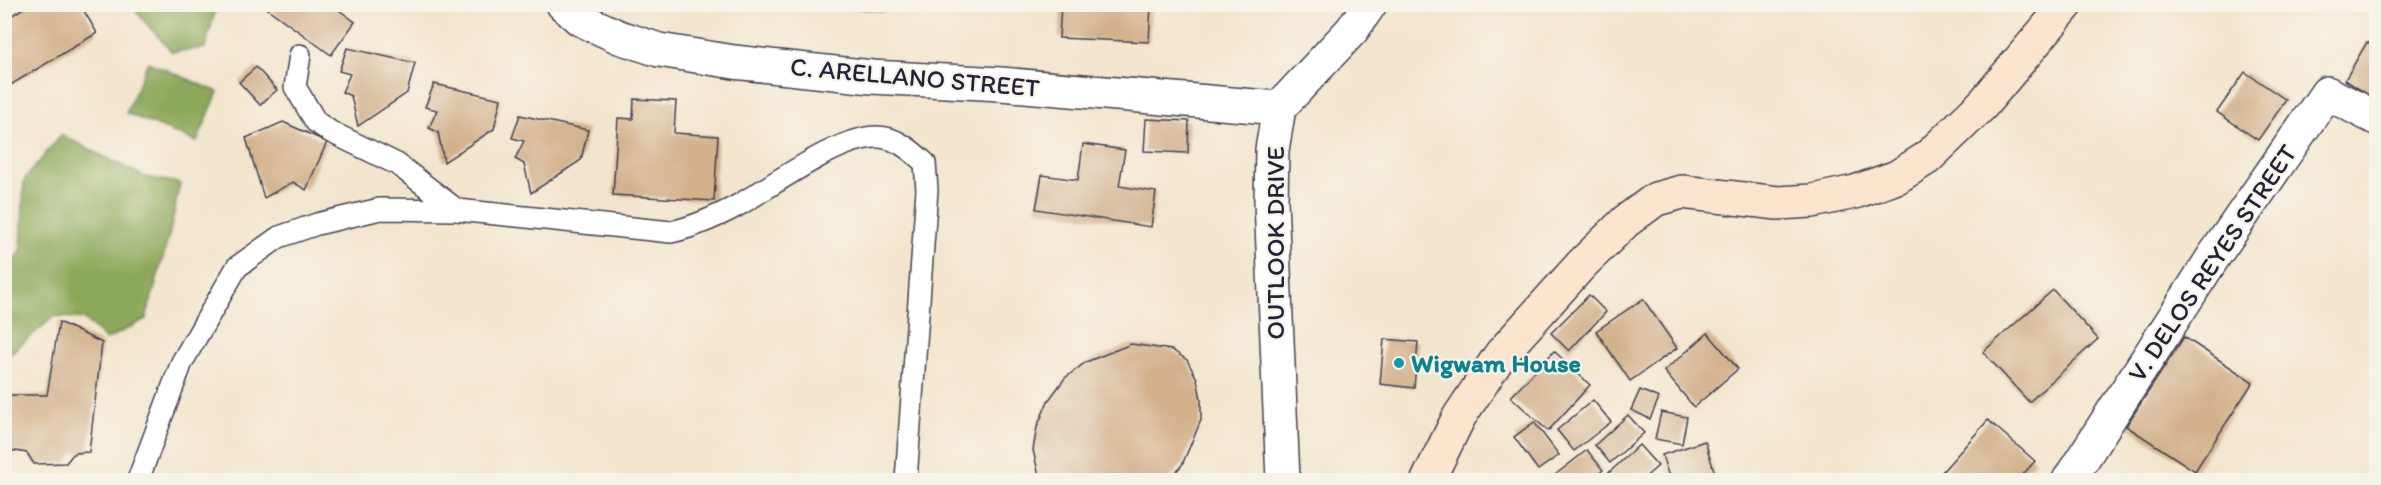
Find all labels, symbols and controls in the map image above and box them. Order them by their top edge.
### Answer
street label: C. ARELLANO STREET [789,50,1041,104]
street label: V. DELOS REYES STREET [2121,138,2304,388]
street label: OUTLOOK DRIVE [1259,146,1291,340]
place label: Wigwam House [1411,347,1581,379]
marker: Wigwam House [1392,356,1406,370]

